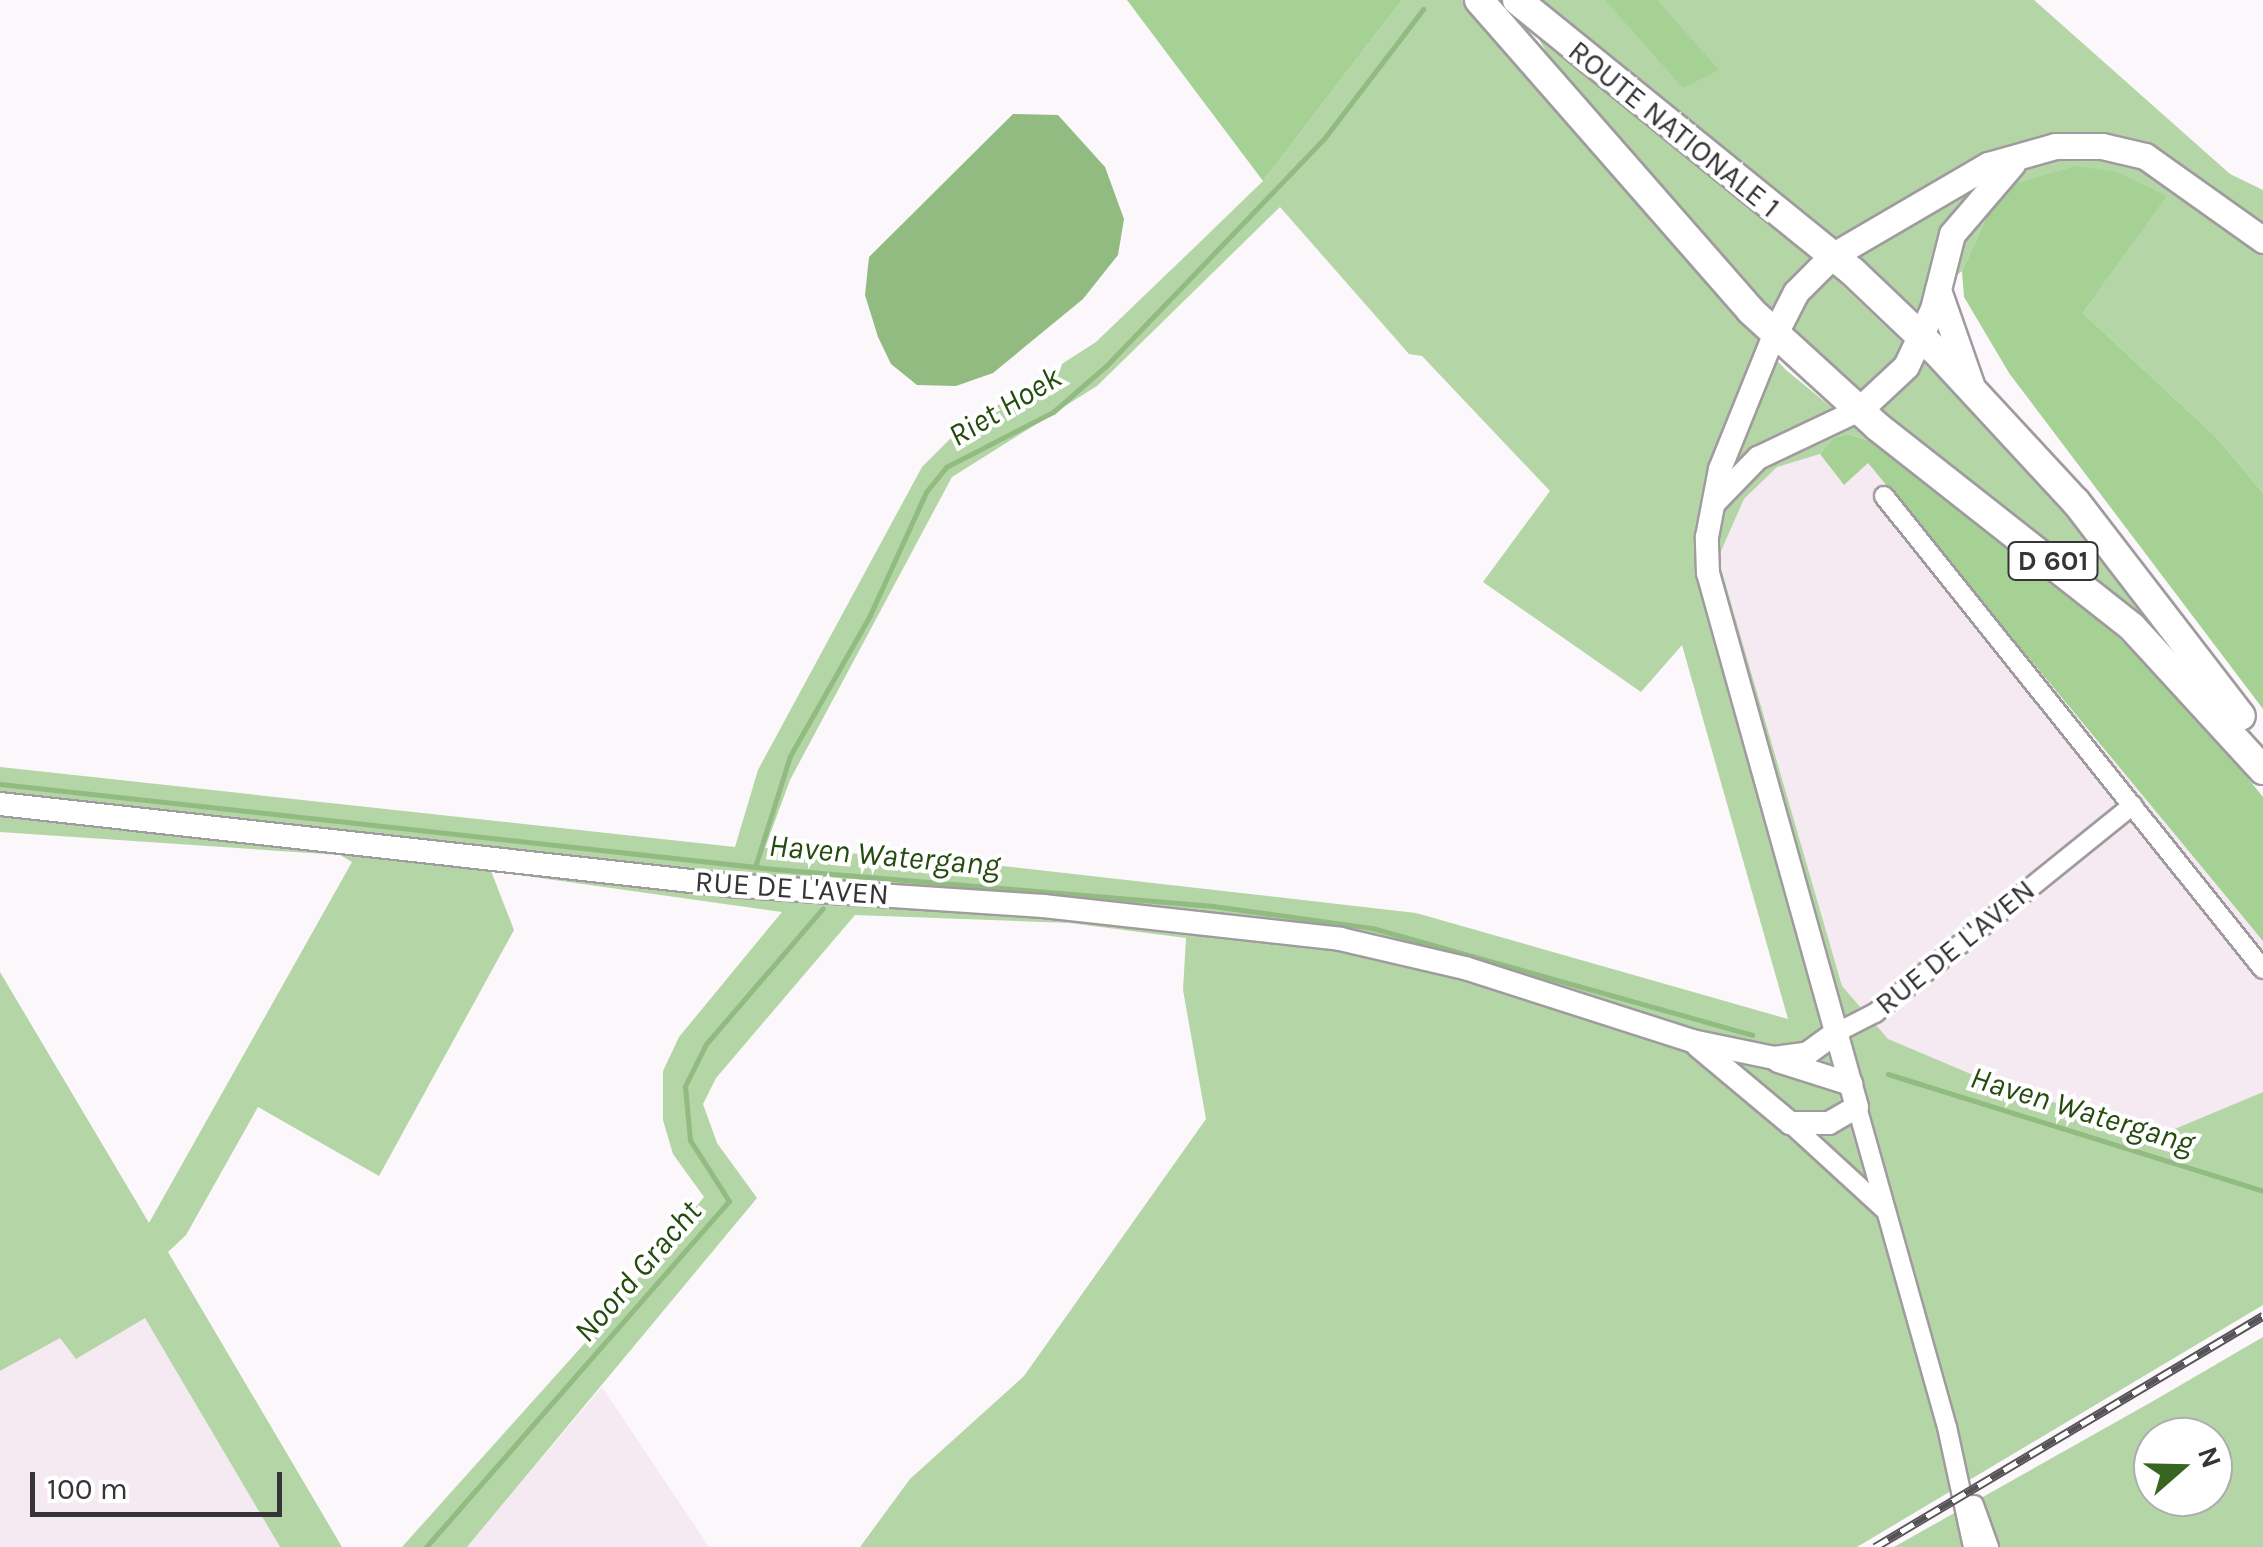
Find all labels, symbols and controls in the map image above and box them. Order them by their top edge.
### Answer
street label: ROUTE NATIONALE 1 [1561,33,1787,225]
water label: Riet Hoek [942,358,1068,456]
road number: D 601 [2006,538,2100,584]
water label: Haven Watergang [767,827,1001,885]
street label: RUE DE L'AVEN [694,863,890,913]
street label: RUE DE L'AVEN [1868,872,2042,1022]
water label: Haven Watergang [1966,1059,2198,1163]
water label: Noord Gracht [566,1193,710,1351]
north arrow [2133,1417,2233,1517]
text: N [2191,1442,2229,1472]
scale bar [35,1452,288,1514]
text: 100 m [47,1471,128,1507]

